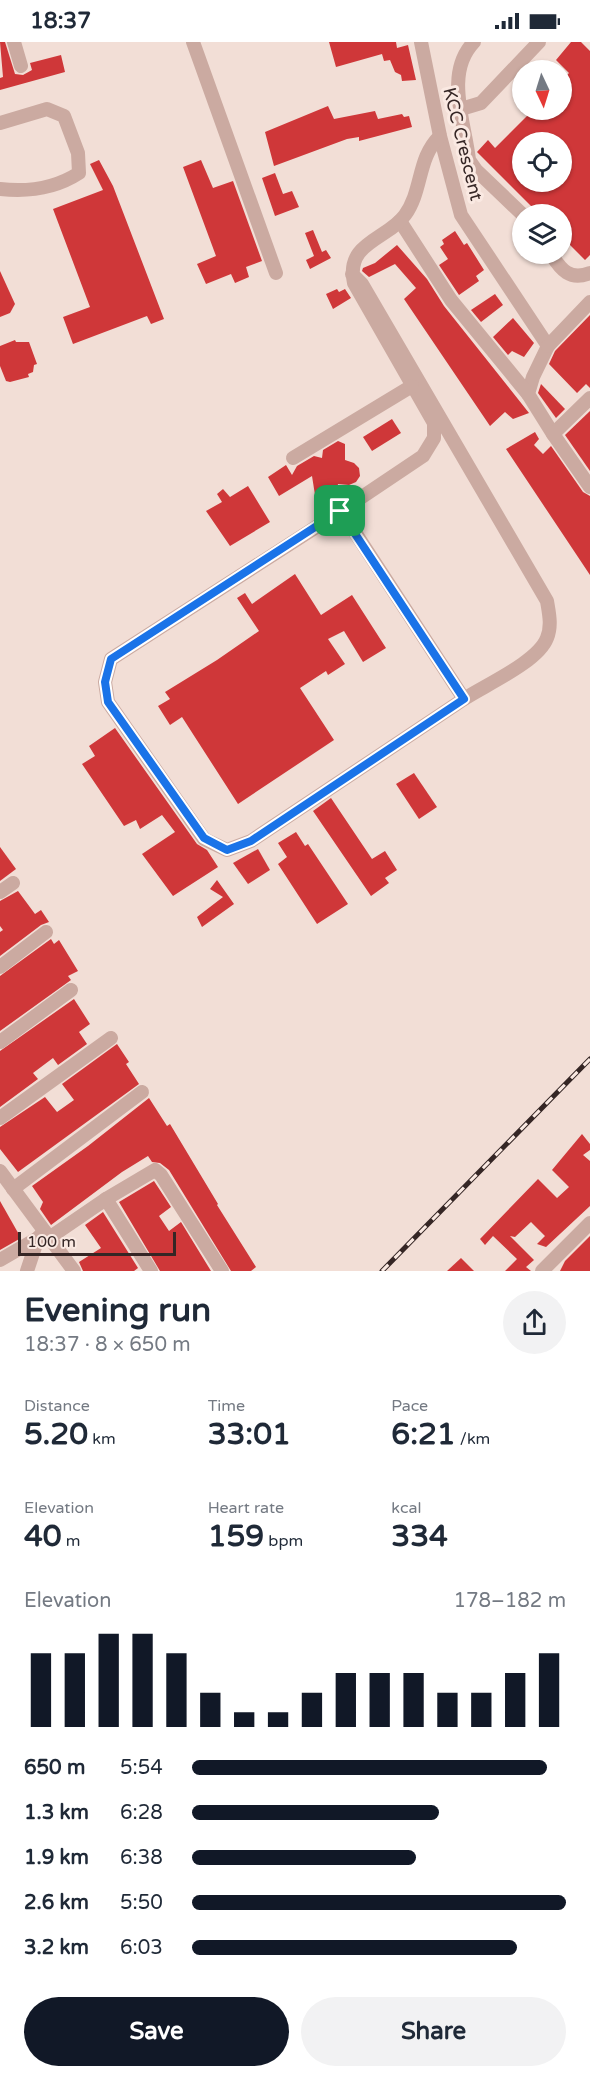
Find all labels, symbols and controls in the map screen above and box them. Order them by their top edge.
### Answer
text: 18:37 [30,8,91,34]
north arrow [512,60,572,120]
map controls [512,60,572,264]
street label: KCC Crescent [438,85,488,203]
button: locate [512,132,572,192]
button: layers [512,204,572,264]
pin [314,485,365,536]
icon: arrive [323,494,356,527]
scale bar [18,1229,176,1256]
text: 100 m [27,1232,76,1252]
text: Evening run [24,1291,211,1330]
button: share [503,1291,566,1354]
text: 18:37 · 8 × 650 m [24,1333,191,1357]
text: Distance [24,1396,90,1416]
text: Time [208,1396,245,1416]
text: Pace [391,1396,428,1416]
text: 5.20 [24,1416,88,1453]
text: 33:01 [208,1416,291,1453]
text: 6:21 [391,1416,456,1453]
text: km [88,1429,116,1449]
text: /km [456,1429,490,1449]
text: Elevation [24,1498,94,1518]
text: Heart rate [208,1498,284,1518]
text: kcal [391,1498,421,1518]
text: 40 [24,1518,62,1555]
text: 159 [208,1518,264,1555]
text: 334 [391,1518,448,1555]
text: m [62,1531,81,1551]
text: bpm [264,1531,303,1551]
text: Elevation [24,1589,111,1613]
text: 178–182 m [453,1589,566,1613]
text: 650 m [24,1756,85,1780]
text: 5:54 [120,1756,163,1780]
text: 1.3 km [24,1801,89,1825]
text: 6:28 [120,1801,163,1825]
text: 1.9 km [24,1846,89,1870]
text: 6:38 [120,1846,163,1870]
text: 2.6 km [24,1891,89,1915]
text: 5:50 [120,1891,163,1915]
text: 3.2 km [24,1936,89,1960]
text: 6:03 [120,1936,163,1960]
button: Save [24,1997,289,2066]
button: Share [301,1997,566,2066]

